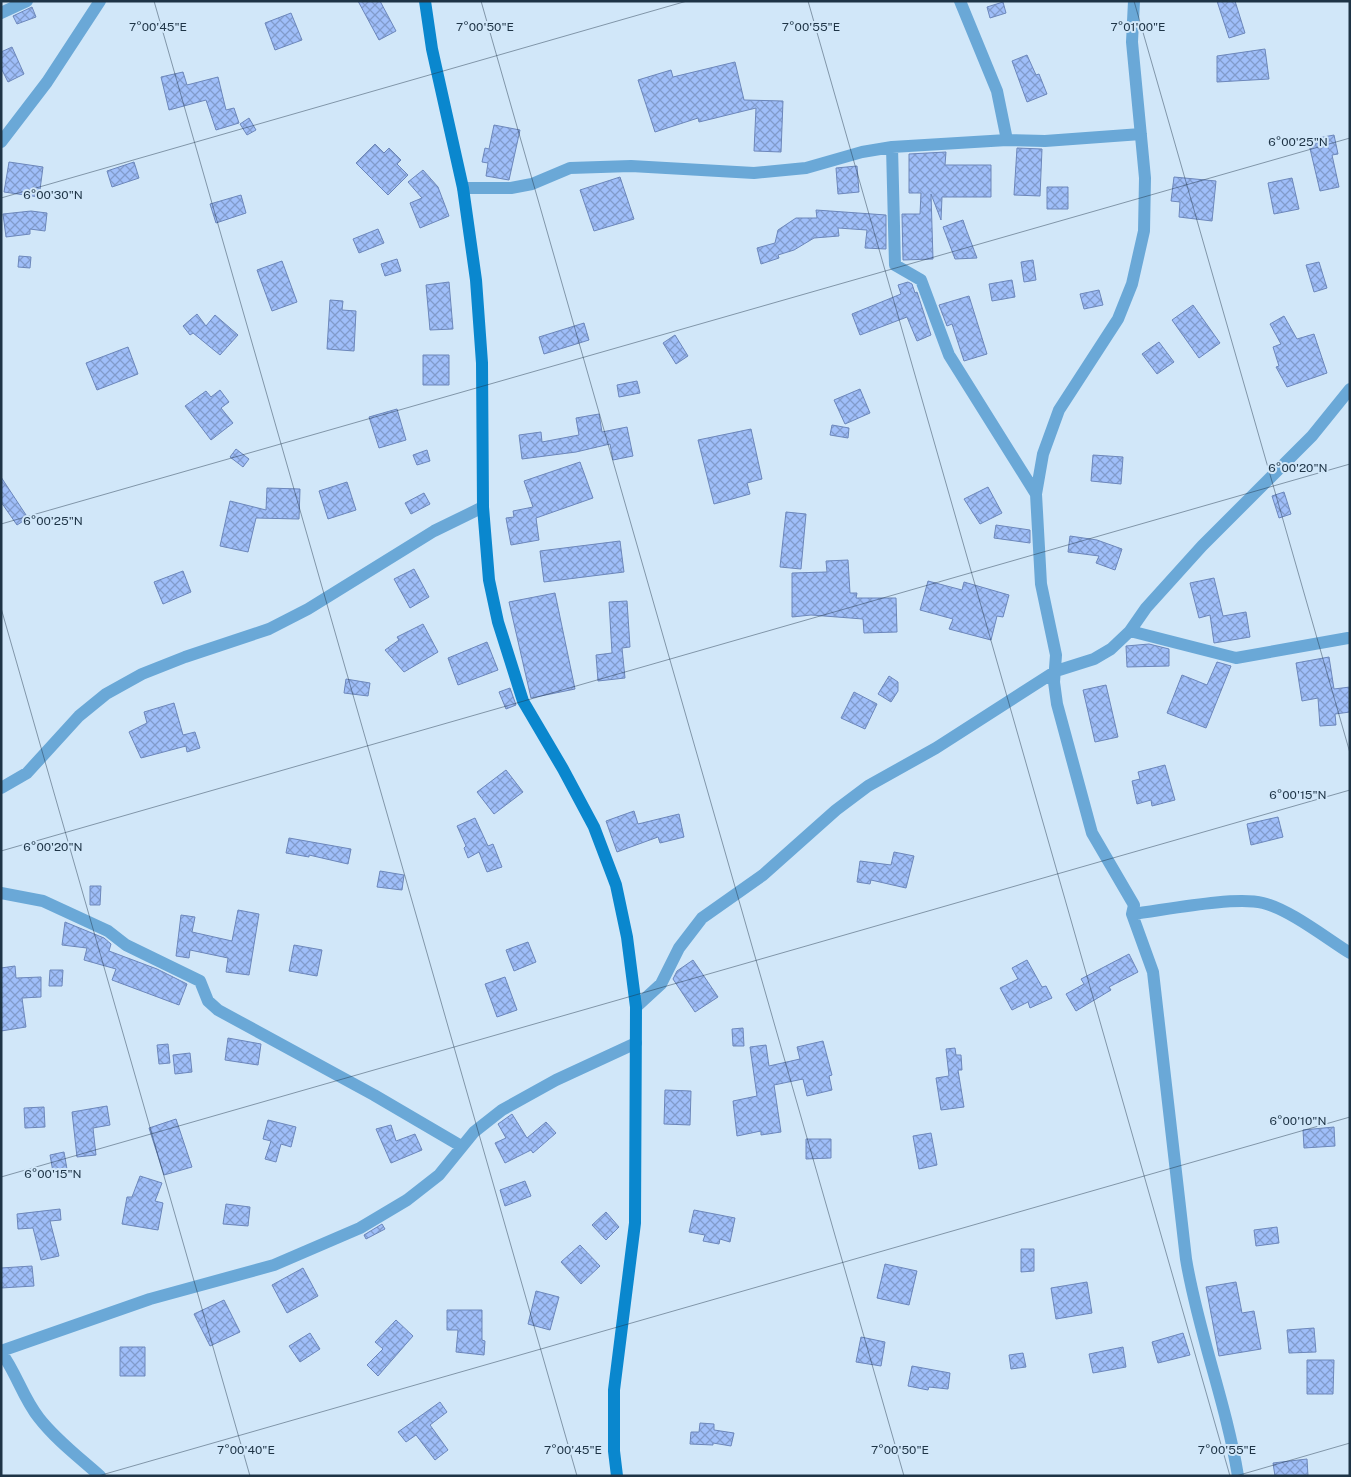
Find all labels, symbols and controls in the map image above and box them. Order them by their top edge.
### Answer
text: 7°00'45"E [129,20,187,34]
text: 7°00'50"E [456,20,514,34]
text: 7°00'55"E [782,20,840,34]
text: 7°01'00"E [1110,20,1166,34]
text: 6°00'25"N [1268,135,1328,149]
text: 6°00'30"N [23,188,83,202]
text: 6°00'20"N [1268,461,1328,475]
text: 6°00'25"N [23,514,83,528]
text: 6°00'15"N [1269,788,1327,802]
text: 6°00'20"N [23,840,83,854]
text: 6°00'10"N [1270,1114,1327,1128]
text: 6°00'15"N [24,1167,82,1181]
text: 7°00'40"E [217,1443,275,1457]
text: 7°00'45"E [544,1443,602,1457]
text: 7°00'50"E [871,1443,929,1457]
text: 7°00'55"E [1198,1443,1256,1457]

